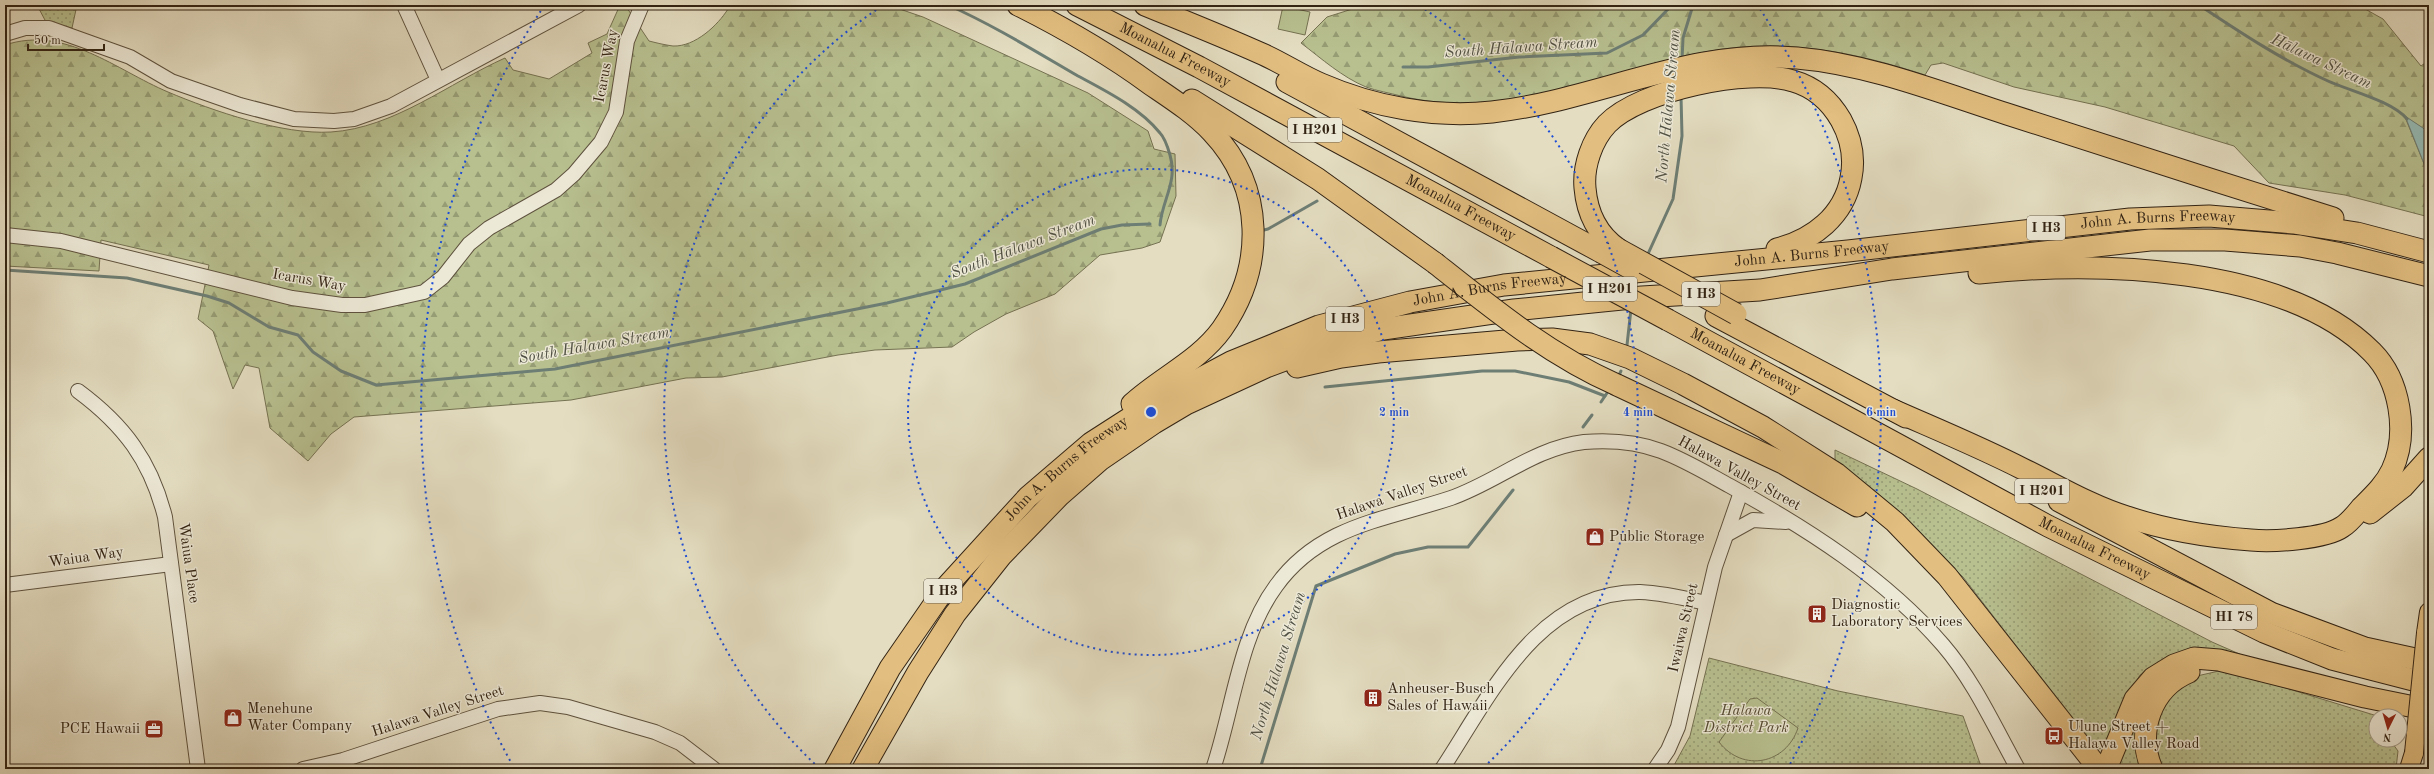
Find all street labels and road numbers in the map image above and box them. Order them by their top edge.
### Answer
street label: Moanalua Freeway [1117,20,1233,90]
street label: Icarus Way [593,28,621,104]
road number: I H201 [1288,118,1342,142]
street label: Moanalua Freeway [1403,172,1518,244]
street label: John A. Burns Freeway [2079,208,2236,232]
road number: I H3 [2027,216,2065,240]
street label: John A. Burns Freeway [1734,239,1890,270]
street label: Icarus Way [271,267,347,295]
street label: John A. Burns Freeway [1412,271,1568,309]
road number: I H201 [1583,277,1637,301]
road number: I H3 [1682,282,1720,306]
road number: I H3 [1326,307,1364,331]
street label: Moanalua Freeway [1688,326,1803,398]
street label: John A. Burns Freeway [1002,414,1131,524]
street label: Halawa Valley Street [1675,434,1803,514]
street label: Halawa Valley Street [1334,464,1470,524]
road number: I H201 [2015,479,2069,503]
street label: Moanalua Freeway [2036,515,2153,583]
street label: Waiua Place [175,522,201,604]
street label: Waiua Way [47,545,125,571]
road number: I H3 [924,579,962,603]
street label: Iwaiwa Street [1666,582,1702,674]
road number: HI 78 [2211,605,2257,629]
street label: Halawa Valley Street [370,684,506,740]

